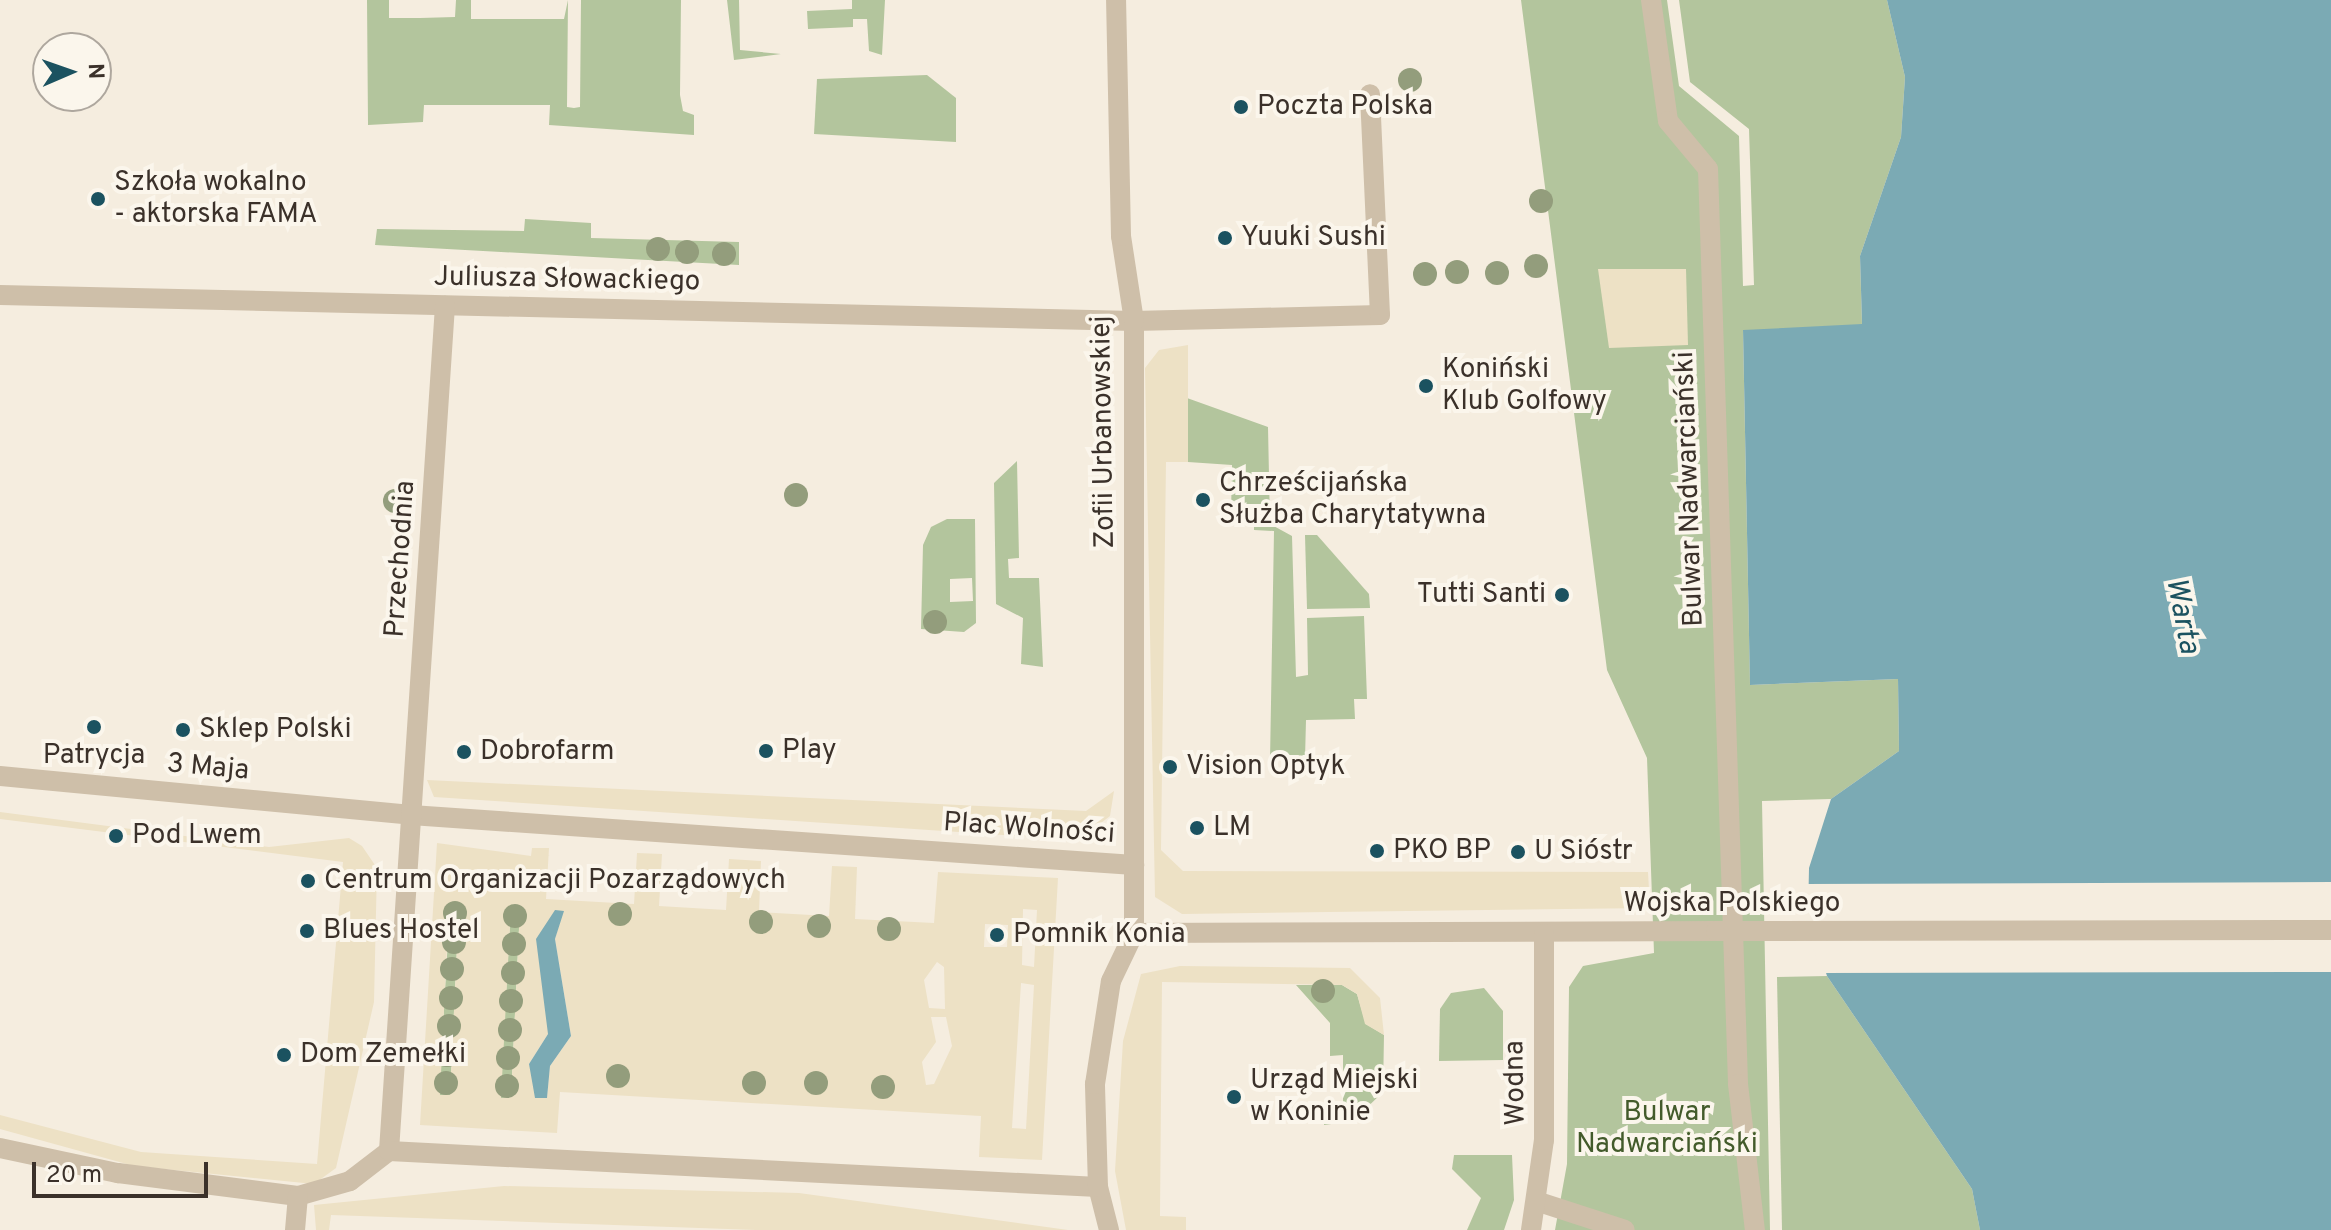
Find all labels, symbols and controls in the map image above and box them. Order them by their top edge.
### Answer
north arrow [32,32,112,112]
text: N [81,63,108,80]
place label: Poczta Polska [1257,90,1433,124]
marker: Poczta Polska [1232,98,1250,116]
place label: Szkoła wokalno - aktorska FAMA [114,166,317,232]
marker: Szkoła wokalno - aktorska FAMA [89,190,107,208]
place label: Yuuki Sushi [1241,221,1386,255]
marker: Yuuki Sushi [1216,229,1234,247]
street label: Juliusza Słowackiego [433,261,701,299]
street label: Zofii Urbanowskiej [1085,315,1123,549]
street label: Bulwar Nadwarciański [1668,351,1712,627]
place label: Koniński Klub Golfowy [1442,353,1607,419]
marker: Koniński Klub Golfowy [1417,377,1435,395]
place label: Chrześcijańska Służba Charytatywna [1219,467,1486,533]
street label: Przechodnia [379,479,423,639]
marker: Chrześcijańska Służba Charytatywna [1194,491,1212,509]
water label: Warta [2156,575,2206,657]
place label: Tutti Santi [1417,578,1546,612]
marker: Tutti Santi [1553,586,1571,604]
place label: Sklep Polski [199,713,352,747]
marker: Patrycja [85,718,103,736]
marker: Sklep Polski [174,721,192,739]
place label: Play [782,734,836,768]
place label: Dobrofarm [480,735,614,769]
place label: Patrycja [43,739,145,773]
marker: Play [757,742,775,760]
marker: Dobrofarm [455,743,473,761]
street label: 3 Maja [165,748,251,788]
place label: Vision Optyk [1186,750,1345,784]
marker: Vision Optyk [1161,758,1179,776]
street label: Plac Wolności [942,806,1116,852]
place label: LM [1213,811,1251,845]
place label: Pod Lwem [132,819,262,853]
marker: LM [1188,819,1206,837]
marker: Pod Lwem [107,827,125,845]
place label: PKO BP [1393,834,1491,868]
place label: U Sióstr [1534,835,1633,869]
marker: PKO BP [1368,842,1386,860]
marker: U Sióstr [1509,843,1527,861]
place label: Centrum Organizacji Pozarządowych [324,864,786,898]
marker: Centrum Organizacji Pozarządowych [299,872,317,890]
street label: Wojska Polskiego [1624,887,1840,921]
place label: Blues Hostel [323,914,479,948]
place label: Pomnik Konia [1013,918,1185,952]
marker: Blues Hostel [298,922,316,940]
marker: Pomnik Konia [988,926,1006,944]
place label: Dom Zemełki [300,1038,466,1072]
street label: Wodna [1498,1040,1534,1126]
marker: Dom Zemełki [275,1046,293,1064]
place label: Urząd Miejski w Koninie [1250,1064,1418,1130]
marker: Urząd Miejski w Koninie [1225,1088,1243,1106]
park label: Bulwar Nadwarciański [1576,1096,1758,1162]
scale bar [36,1146,212,1196]
text: 20 m [46,1161,102,1191]

